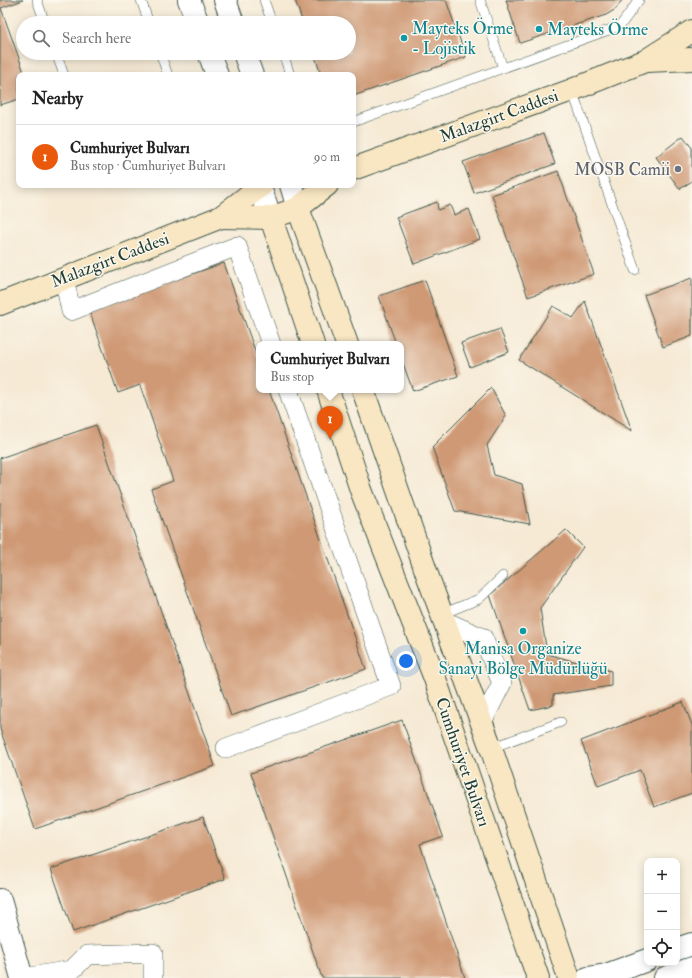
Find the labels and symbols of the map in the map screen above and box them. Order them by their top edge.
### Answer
place label: Mayteks Örme - Lojistik [412,17,513,59]
place label: Mayteks Örme [547,18,648,41]
marker: Mayteks Örme [534,24,544,34]
marker: Mayteks Örme - Lojistik [399,33,409,43]
street label: Malazgirt Caddesi [437,85,562,147]
place label: MOSB Camii [574,159,670,180]
marker: MOSB Camii [673,164,683,174]
street label: Malazgirt Caddesi [48,228,172,292]
pin: 1 [317,406,343,439]
marker: Manisa Organize Sanayi Bölge Müdürlüğü [518,626,528,636]
place label: Manisa Organize Sanayi Bölge Müdürlüğü [439,638,608,680]
your location [396,651,416,671]
street label: Cumhuriyet Bulvarı [430,694,495,830]

